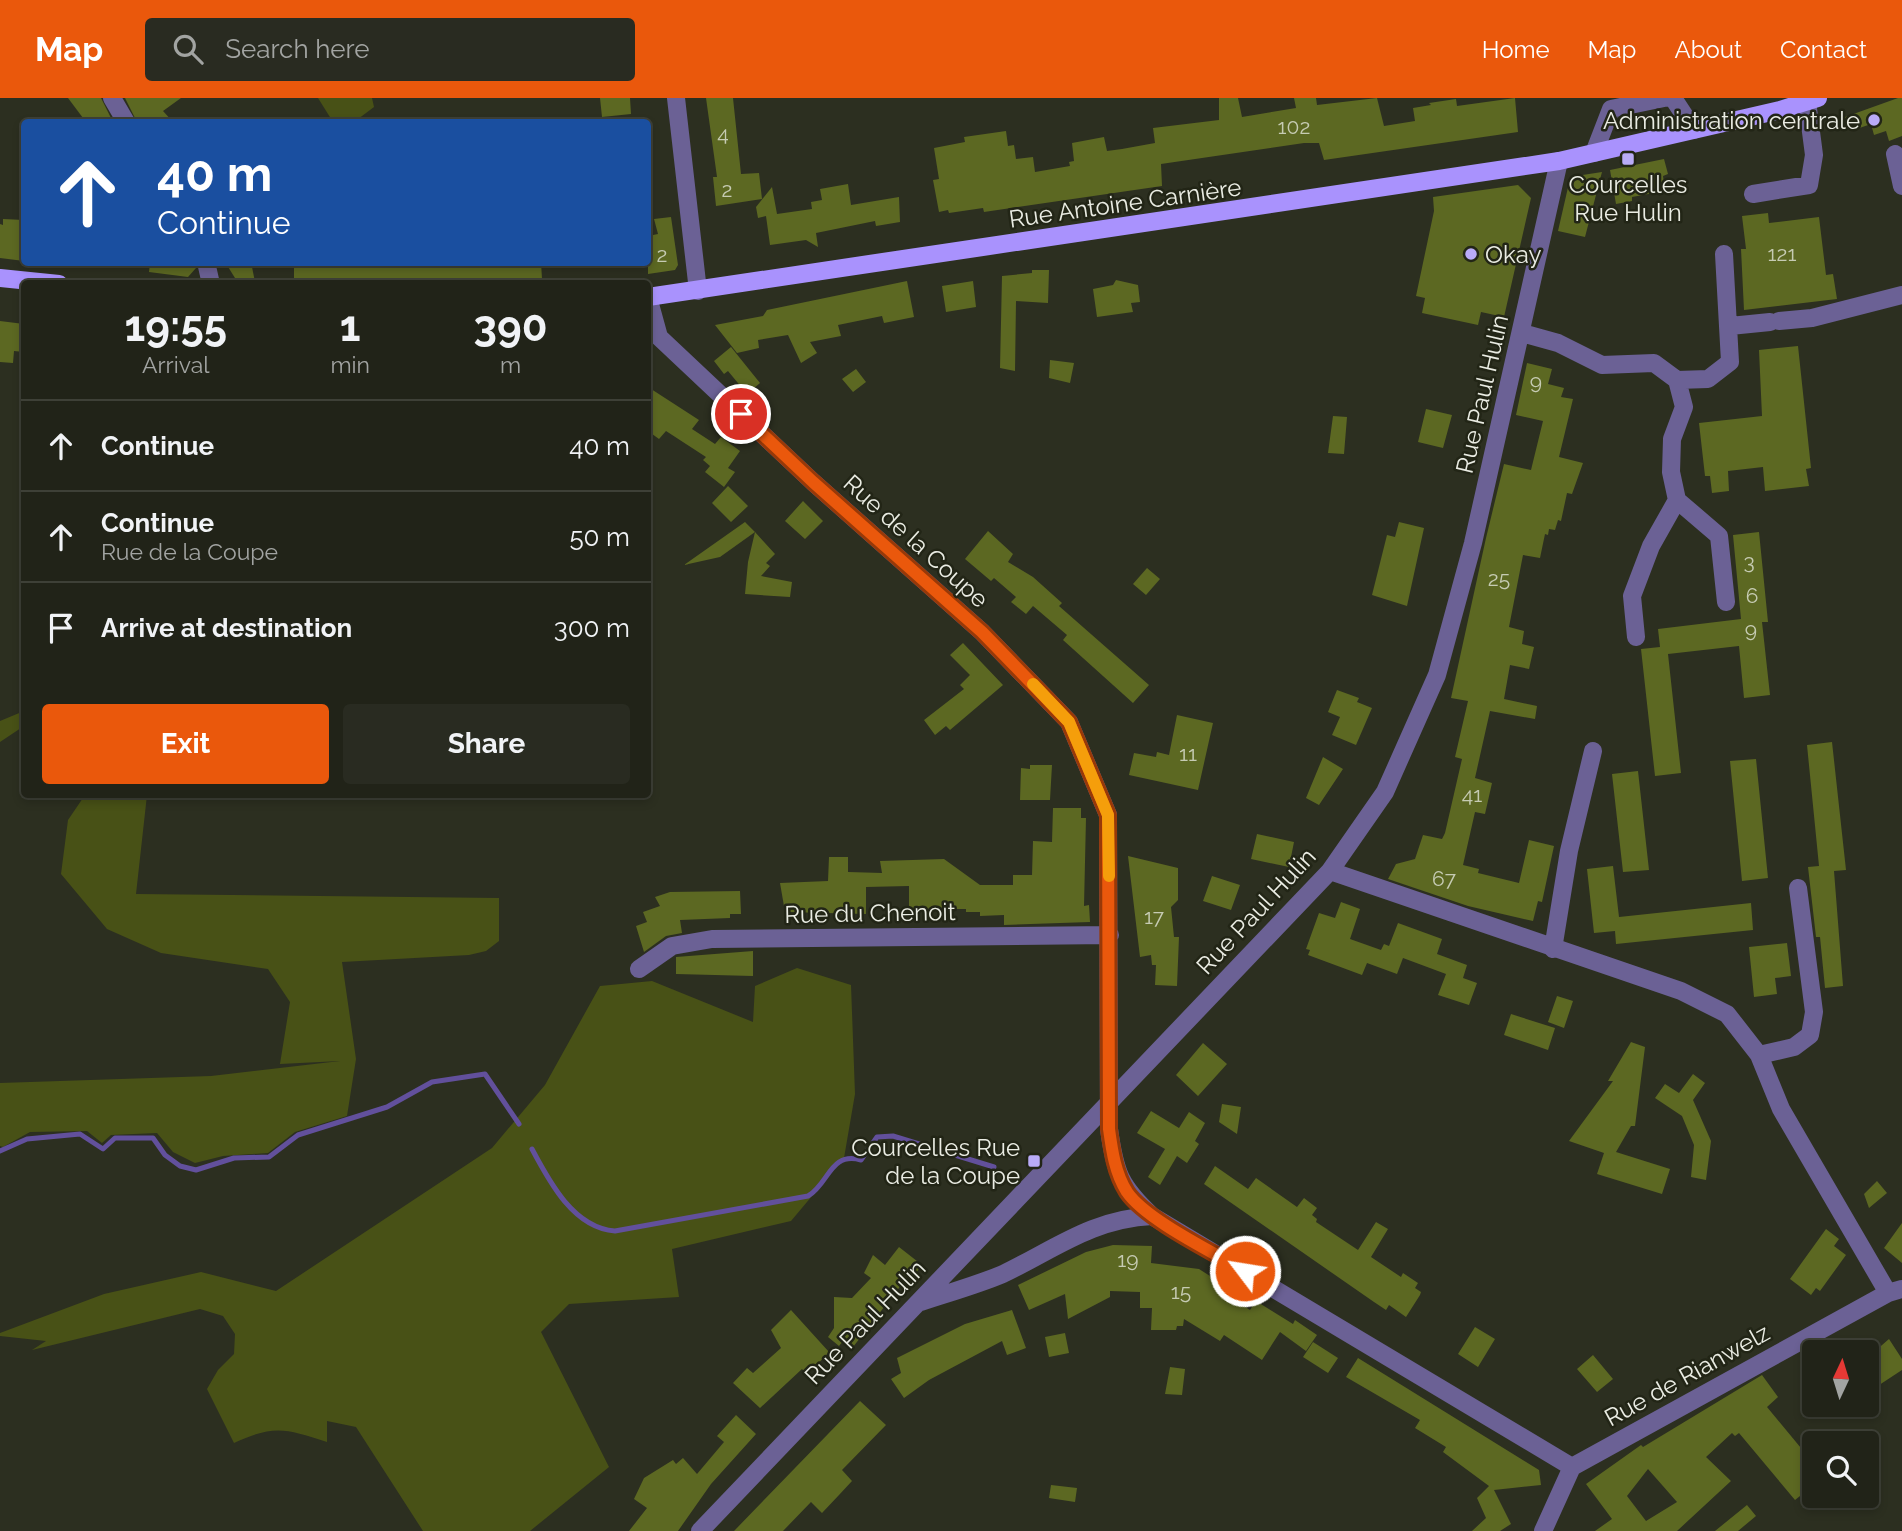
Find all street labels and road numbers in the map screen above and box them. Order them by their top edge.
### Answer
street label: Rue Antoine Carnière [1007,172,1243,234]
street label: Rue Paul Hulin [1450,312,1514,476]
street label: Rue de la Coupe [838,468,994,614]
street label: Rue Paul Hulin [1190,842,1322,980]
street label: Rue du Chenoit [784,897,956,929]
street label: Rue Paul Hulin [798,1254,932,1390]
street label: Rue de Rianwelz [1599,1318,1775,1432]

